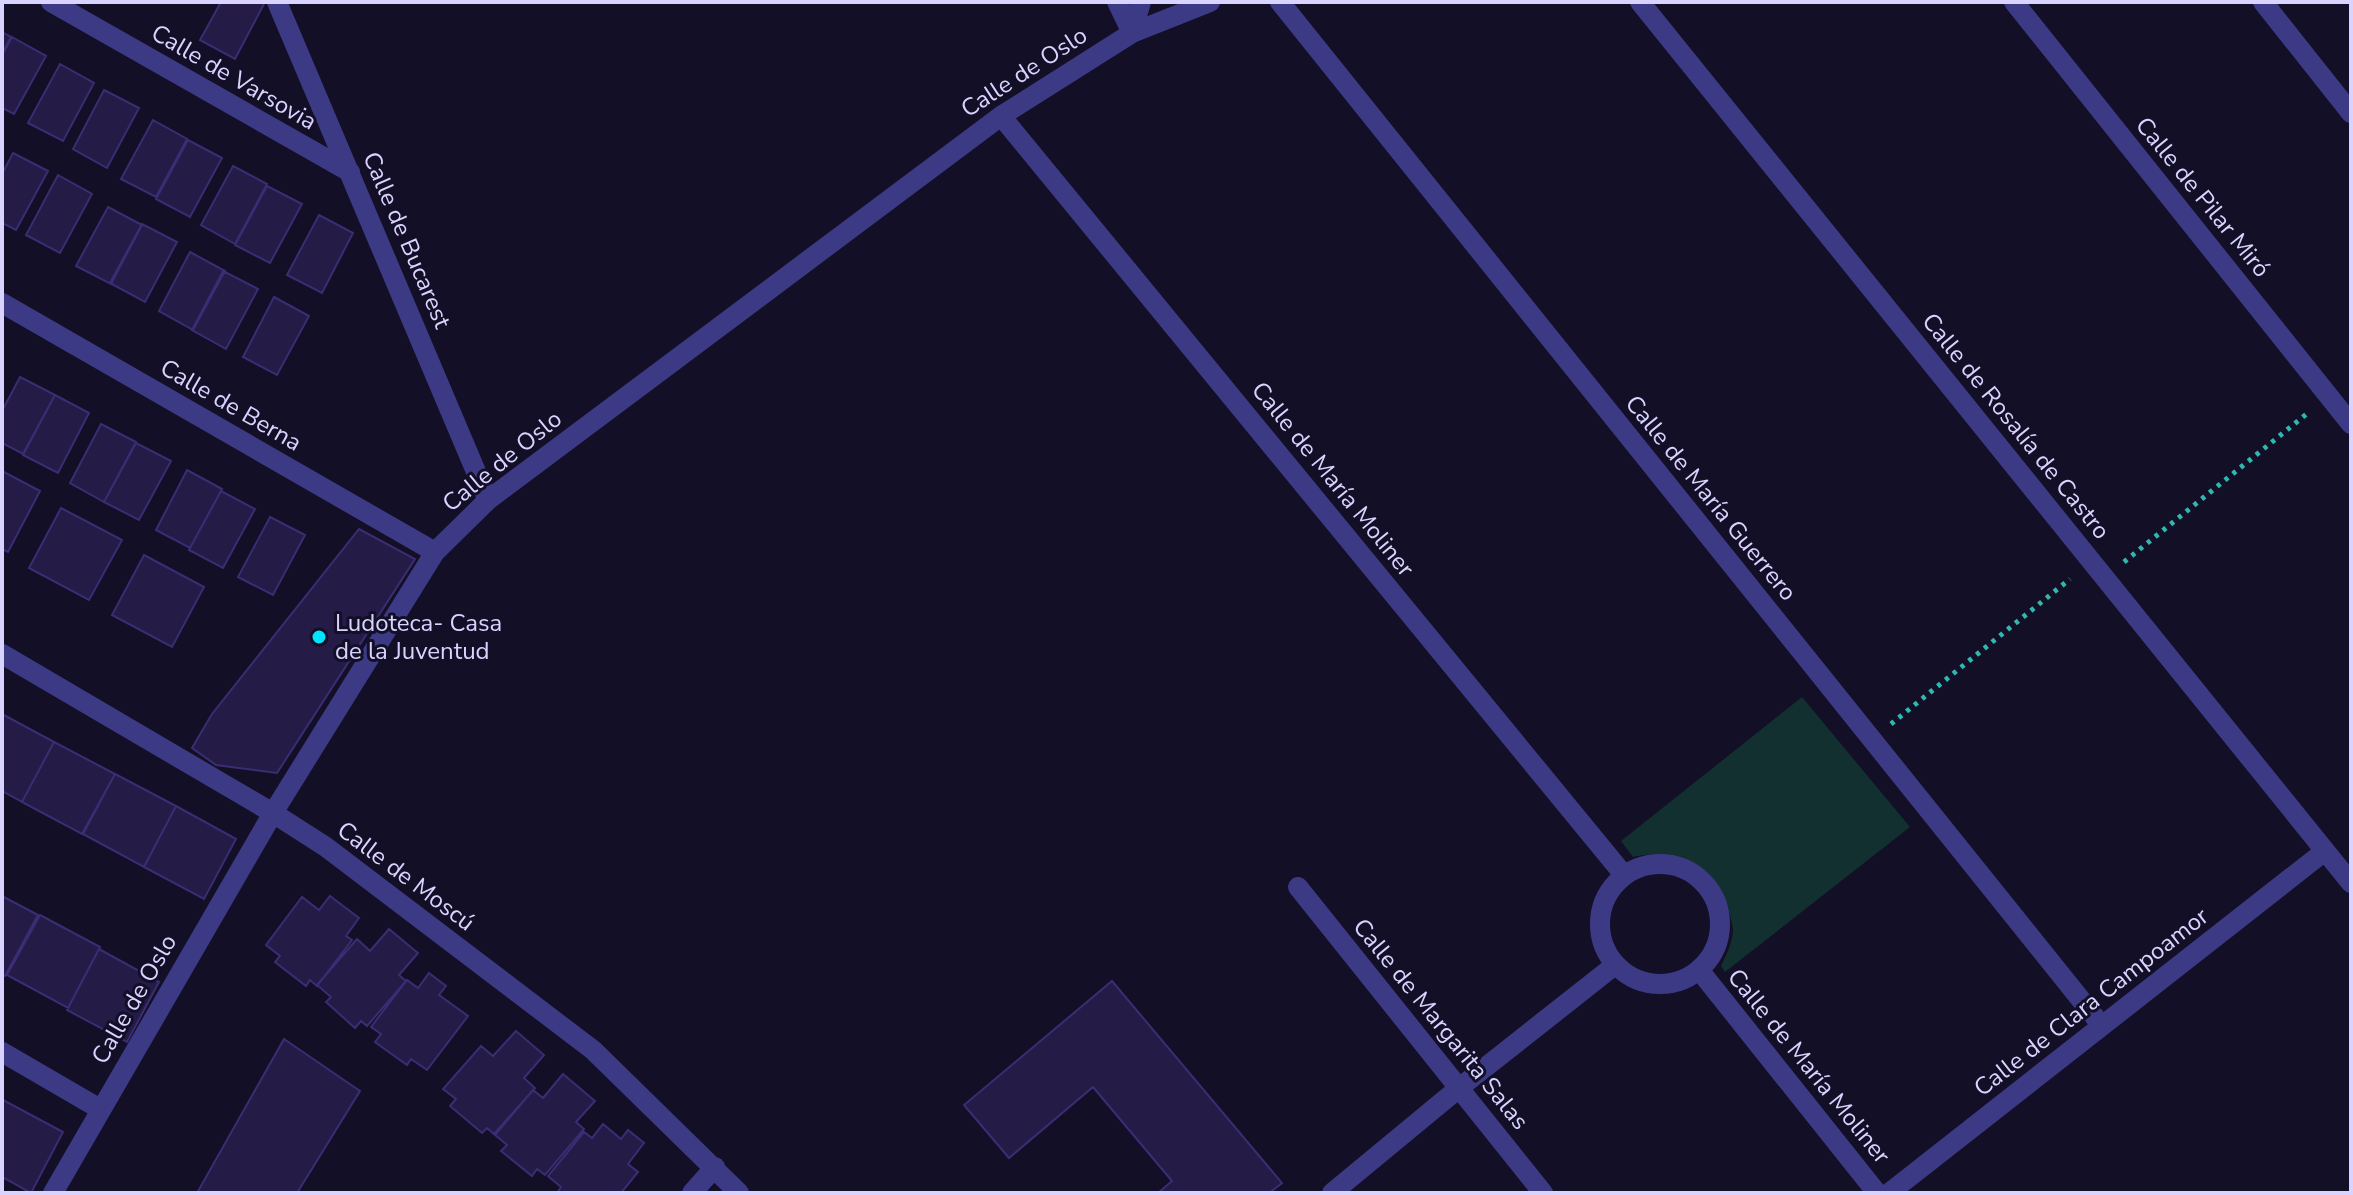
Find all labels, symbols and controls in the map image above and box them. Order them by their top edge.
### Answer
street label: Calle de Varsovia [145,17,323,137]
street label: Calle de Oslo [955,19,1093,125]
street label: Calle de Pilar Miró [2128,110,2278,284]
street label: Calle de Bucarest [355,147,459,334]
street label: Calle de Rosalía de Castro [1915,306,2117,546]
street label: Calle de Berna [154,352,308,458]
street label: Calle de María Moliner [1244,375,1422,584]
street label: Calle de María Guerrero [1618,388,1804,608]
street label: Calle de Oslo [436,403,568,519]
place label: Ludoteca- Casa de la Juventud [335,607,502,667]
marker: Ludoteca- Casa de la Juventud [310,628,328,646]
street label: Calle de Moscú [331,814,481,938]
street label: Calle de Clara Campoamor [1967,900,2215,1104]
street label: Calle de Margarita Salas [1346,912,1536,1136]
street label: Calle de Oslo [84,928,184,1070]
street label: Calle de María Moliner [1720,962,1898,1171]

